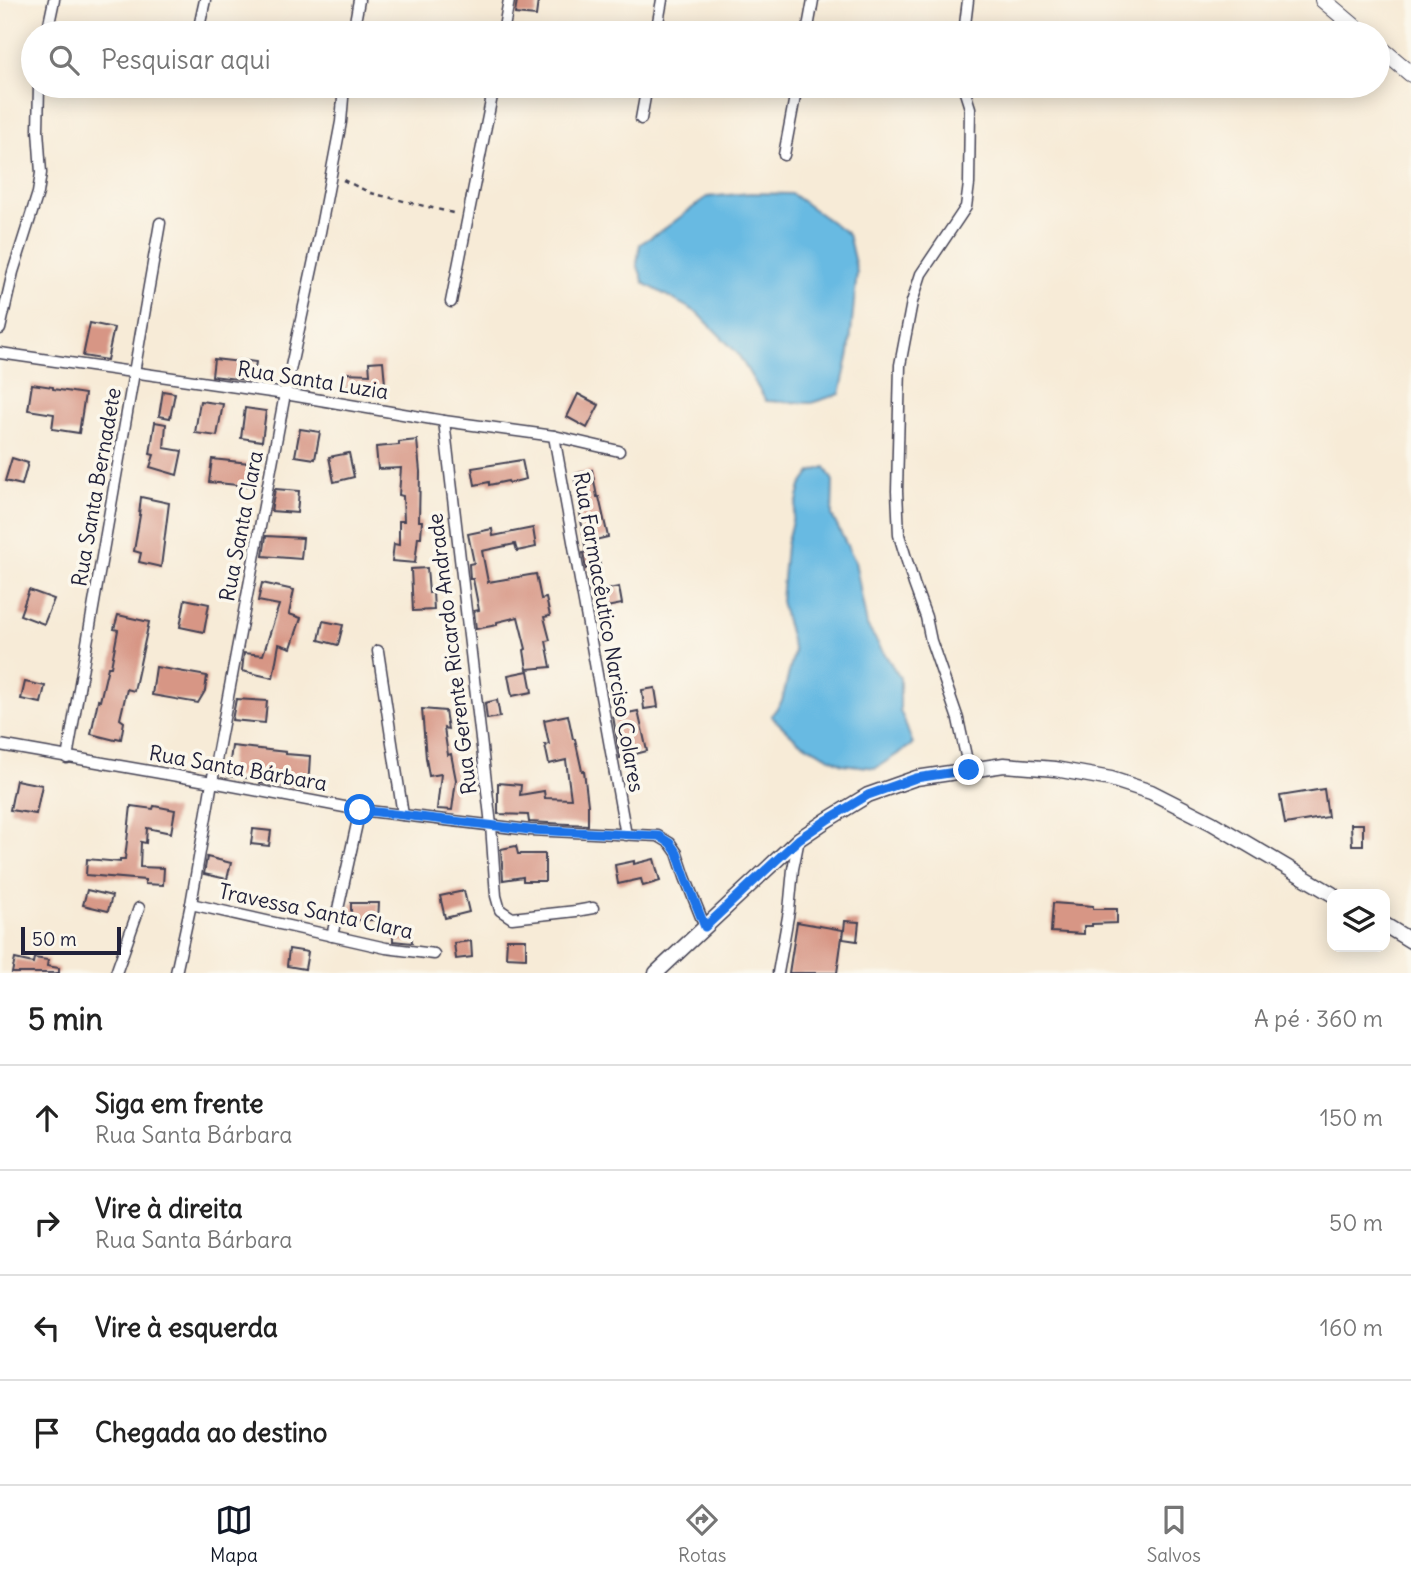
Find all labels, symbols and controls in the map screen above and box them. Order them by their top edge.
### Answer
search box [21,21,1390,98]
icon: search [45,41,83,79]
text: Pesquisar aqui [101,43,270,76]
street label: Rua Santa Luzia [236,355,390,405]
street label: Rua Santa Bernadete [65,385,127,589]
street label: Rua Santa Clara [213,448,269,604]
street label: Rua Farmacêutico Narciso Colares [568,470,650,794]
street label: Rua Gerente Ricardo Andrade [421,512,483,796]
street label: Rua Santa Bárbara [147,739,329,797]
route end [953,754,984,785]
route start [344,794,375,825]
street label: Travessa Santa Clara [216,877,416,945]
map controls [1327,889,1390,952]
button: layers [1327,889,1390,952]
scale bar [21,924,121,956]
text: 50 m [32,927,77,951]
text: 5 min [28,1000,103,1038]
text: A pé · 360 m [1254,1004,1383,1033]
text: Siga em frente [95,1087,263,1120]
icon: ahead [28,1099,66,1137]
text: 150 m [1320,1103,1383,1132]
text: Rua Santa Bárbara [95,1120,293,1149]
text: Vire à direita [95,1192,243,1225]
icon: right [28,1204,66,1242]
text: 50 m [1329,1208,1383,1237]
text: Rua Santa Bárbara [95,1225,293,1254]
icon: left [28,1309,66,1347]
text: Vire à esquerda [95,1311,278,1344]
text: 160 m [1320,1313,1383,1342]
icon: arrive [28,1414,66,1452]
text: Chegada ao destino [95,1416,327,1449]
tab: Mapa [210,1501,258,1567]
tab: Rotas [678,1501,726,1567]
tab: Salvos [1147,1501,1201,1567]

